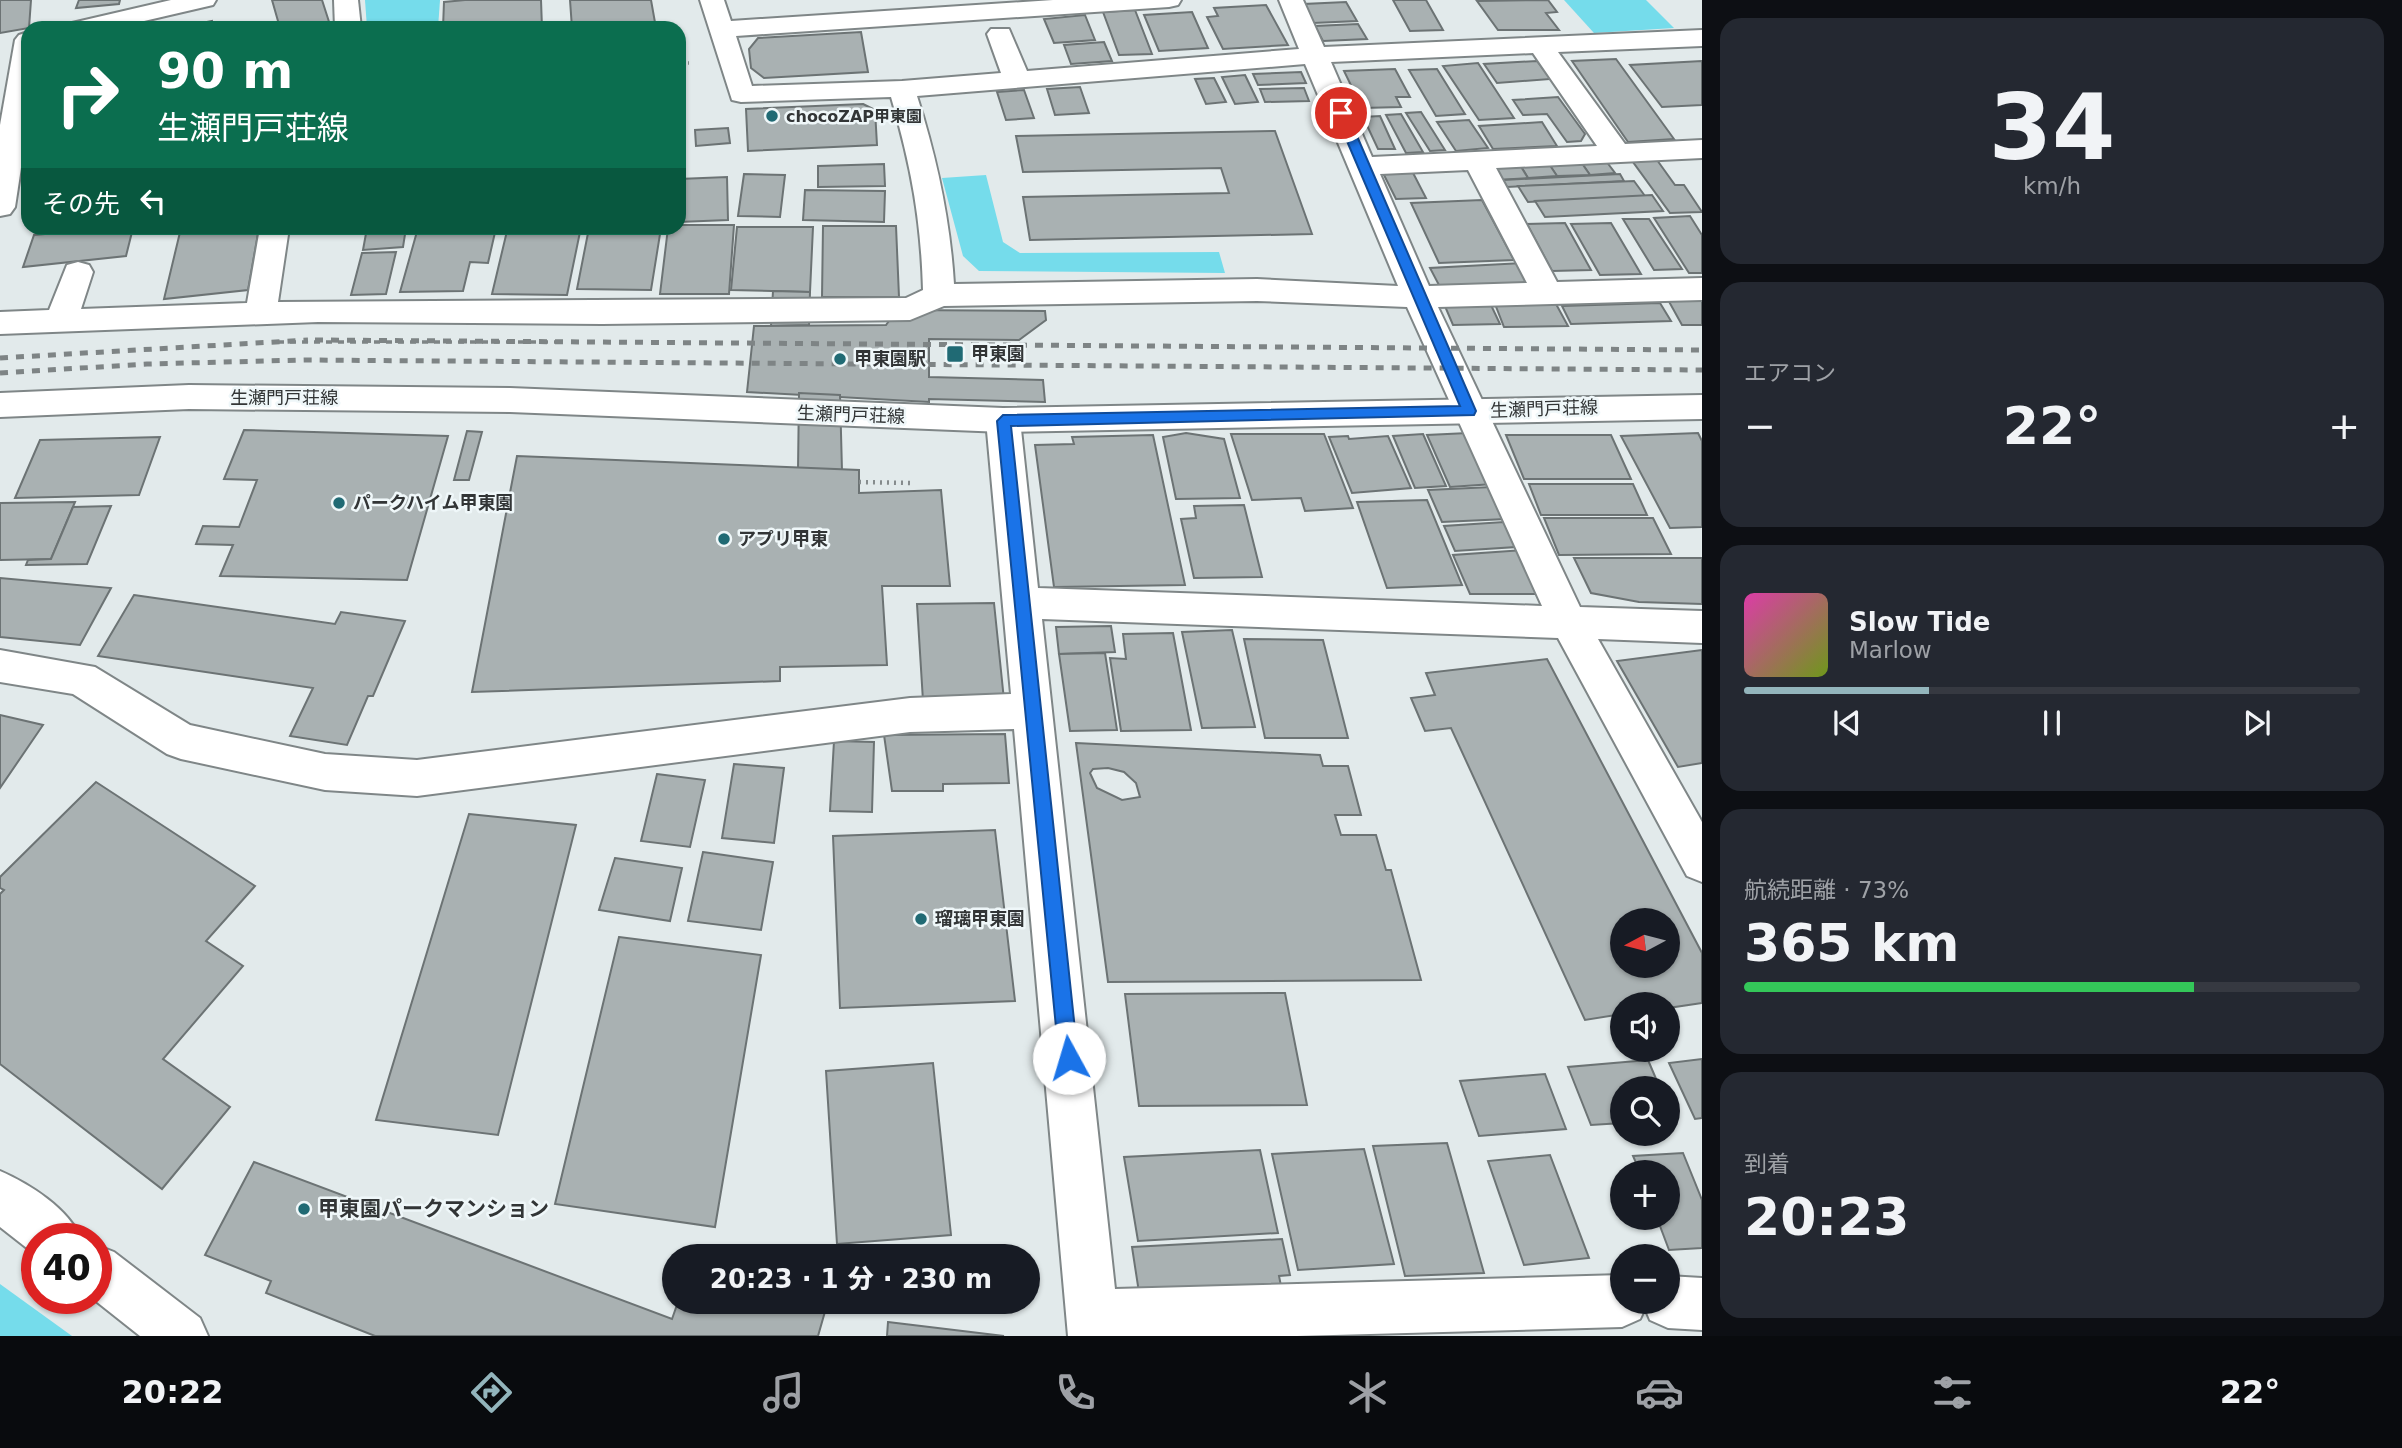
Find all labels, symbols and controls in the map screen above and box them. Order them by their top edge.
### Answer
text: 90 m [157,43,293,100]
icon: right [42,49,133,140]
text: 34 [1989,75,2115,180]
pin [1311,83,1371,143]
icon: arrive [1322,94,1360,132]
place label: chocoZAP甲東園 [786,107,922,126]
marker: chocoZAP甲東園 [764,108,780,124]
text: 生瀬門戸荘線 [157,109,349,147]
text: km/h [2023,173,2081,199]
icon: left [134,182,172,220]
text: その先 [42,189,120,219]
place label: 甲東園 [971,343,1025,364]
marker: 甲東園 [945,344,965,364]
place label: 甲東園駅 [854,348,926,369]
marker: 甲東園駅 [832,351,848,367]
text: エアコン [1744,360,1836,386]
street label: 生瀬門戸荘線 [230,387,338,408]
street label: 生瀬門戸荘線 [1490,396,1598,421]
text: 22° [2003,396,2101,456]
street label: 生瀬門戸荘線 [797,402,905,427]
text: − [1744,404,1776,448]
text: + [2328,404,2360,448]
place label: パークハイム甲東園 [353,492,513,513]
marker: パークハイム甲東園 [331,495,347,511]
place label: アプリ甲東 [738,528,828,549]
marker: アプリ甲東 [716,531,732,547]
text: Slow Tide [1849,607,1990,637]
text: Marlow [1849,637,1932,663]
icon: previous [1828,704,1866,742]
icon: pause [2033,704,2071,742]
icon: next [2238,704,2276,742]
text: 航続距離 · 73% [1744,877,1909,903]
place label: 瑠璃甲東園 [935,908,1025,929]
north arrow [1610,908,1680,978]
map controls [1610,908,1680,1314]
marker: 瑠璃甲東園 [913,911,929,927]
text: 365 km [1744,913,1959,973]
button: sound [1610,992,1680,1062]
position arrow [1032,1021,1106,1095]
button: search [1610,1076,1680,1146]
text: 到着 [1744,1151,1790,1177]
button: + [1610,1160,1680,1230]
text: 20:23 [1744,1187,1910,1247]
place label: 甲東園パークマンション [318,1197,549,1221]
marker: 甲東園パークマンション [296,1201,312,1217]
speed limit sign: 40 [21,1223,112,1314]
button: − [1610,1244,1680,1314]
text: 20:23 · 1 分 · 230 m [710,1264,992,1294]
icon: directions [467,1368,516,1417]
icon: music [759,1368,808,1417]
icon: phone [1051,1368,1100,1417]
icon: climate [1343,1368,1392,1417]
icon: car [1635,1368,1684,1417]
icon: filters [1928,1368,1977,1417]
text: 20:22 [122,1373,223,1411]
text: 22° [2220,1373,2280,1411]

